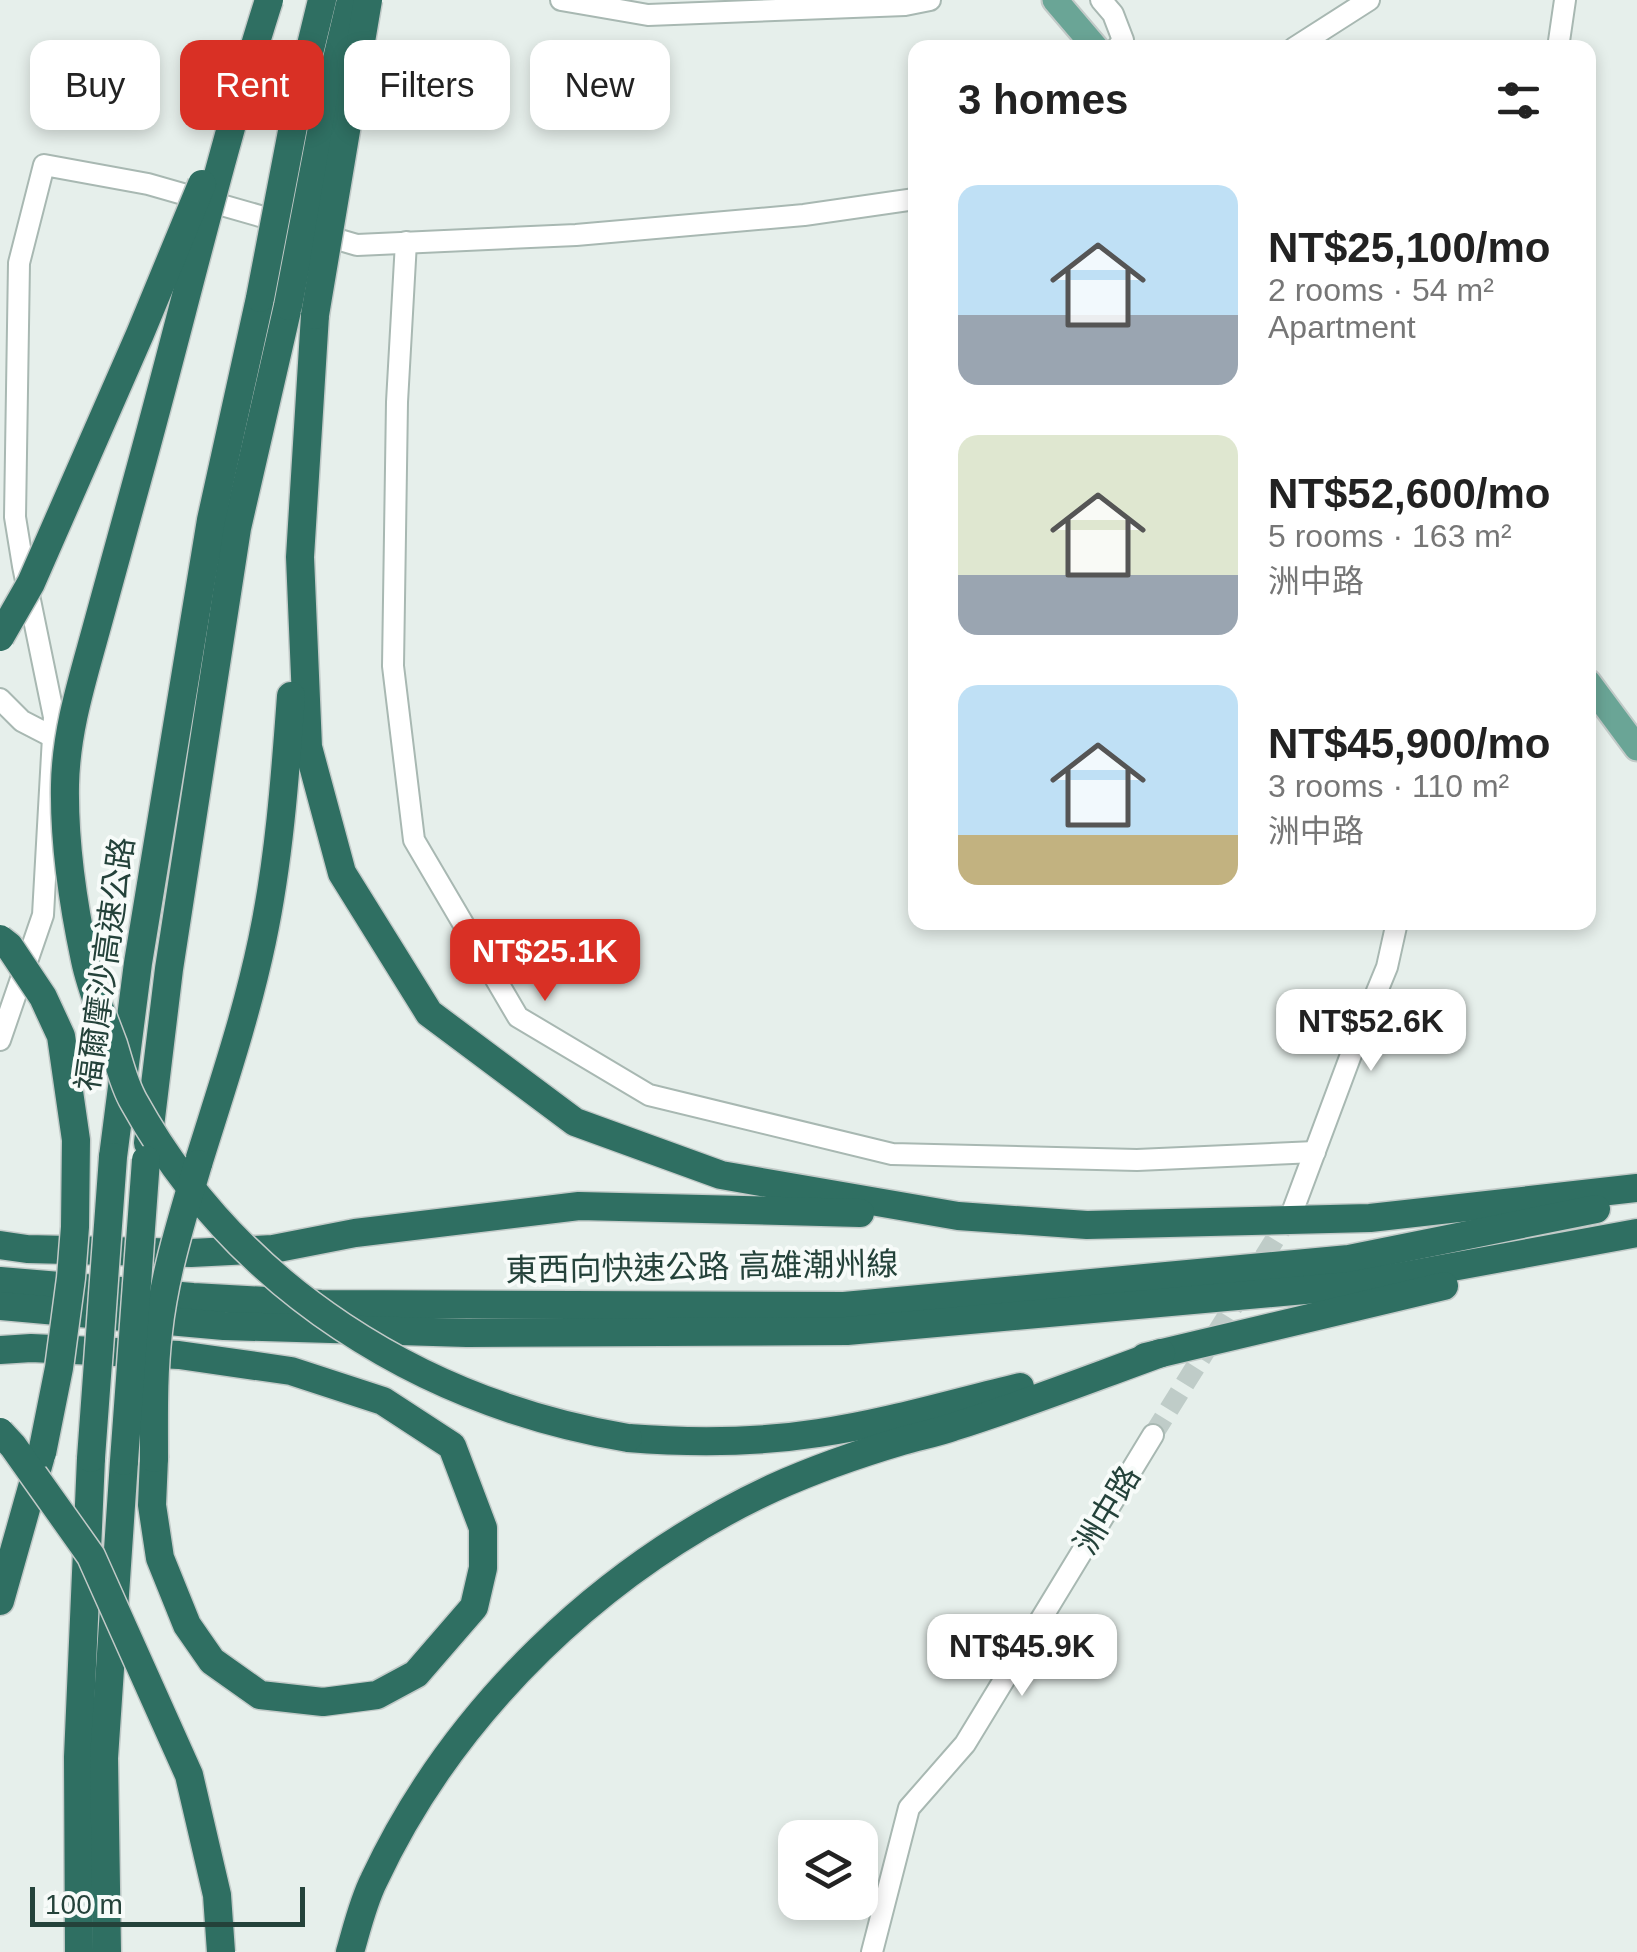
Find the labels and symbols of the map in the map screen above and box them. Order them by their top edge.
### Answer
street label: 福爾摩沙高速公路 [69,835,141,1093]
pin: NT$25.1K [442,919,648,1004]
pin: NT$52.6K [1268,989,1474,1074]
street label: 東西向快速公路 高雄潮州線 [505,1246,899,1288]
street label: 洲中路 [1067,1460,1147,1560]
pin: NT$45.9K [919,1614,1125,1699]
scale bar [30,1882,305,1926]

